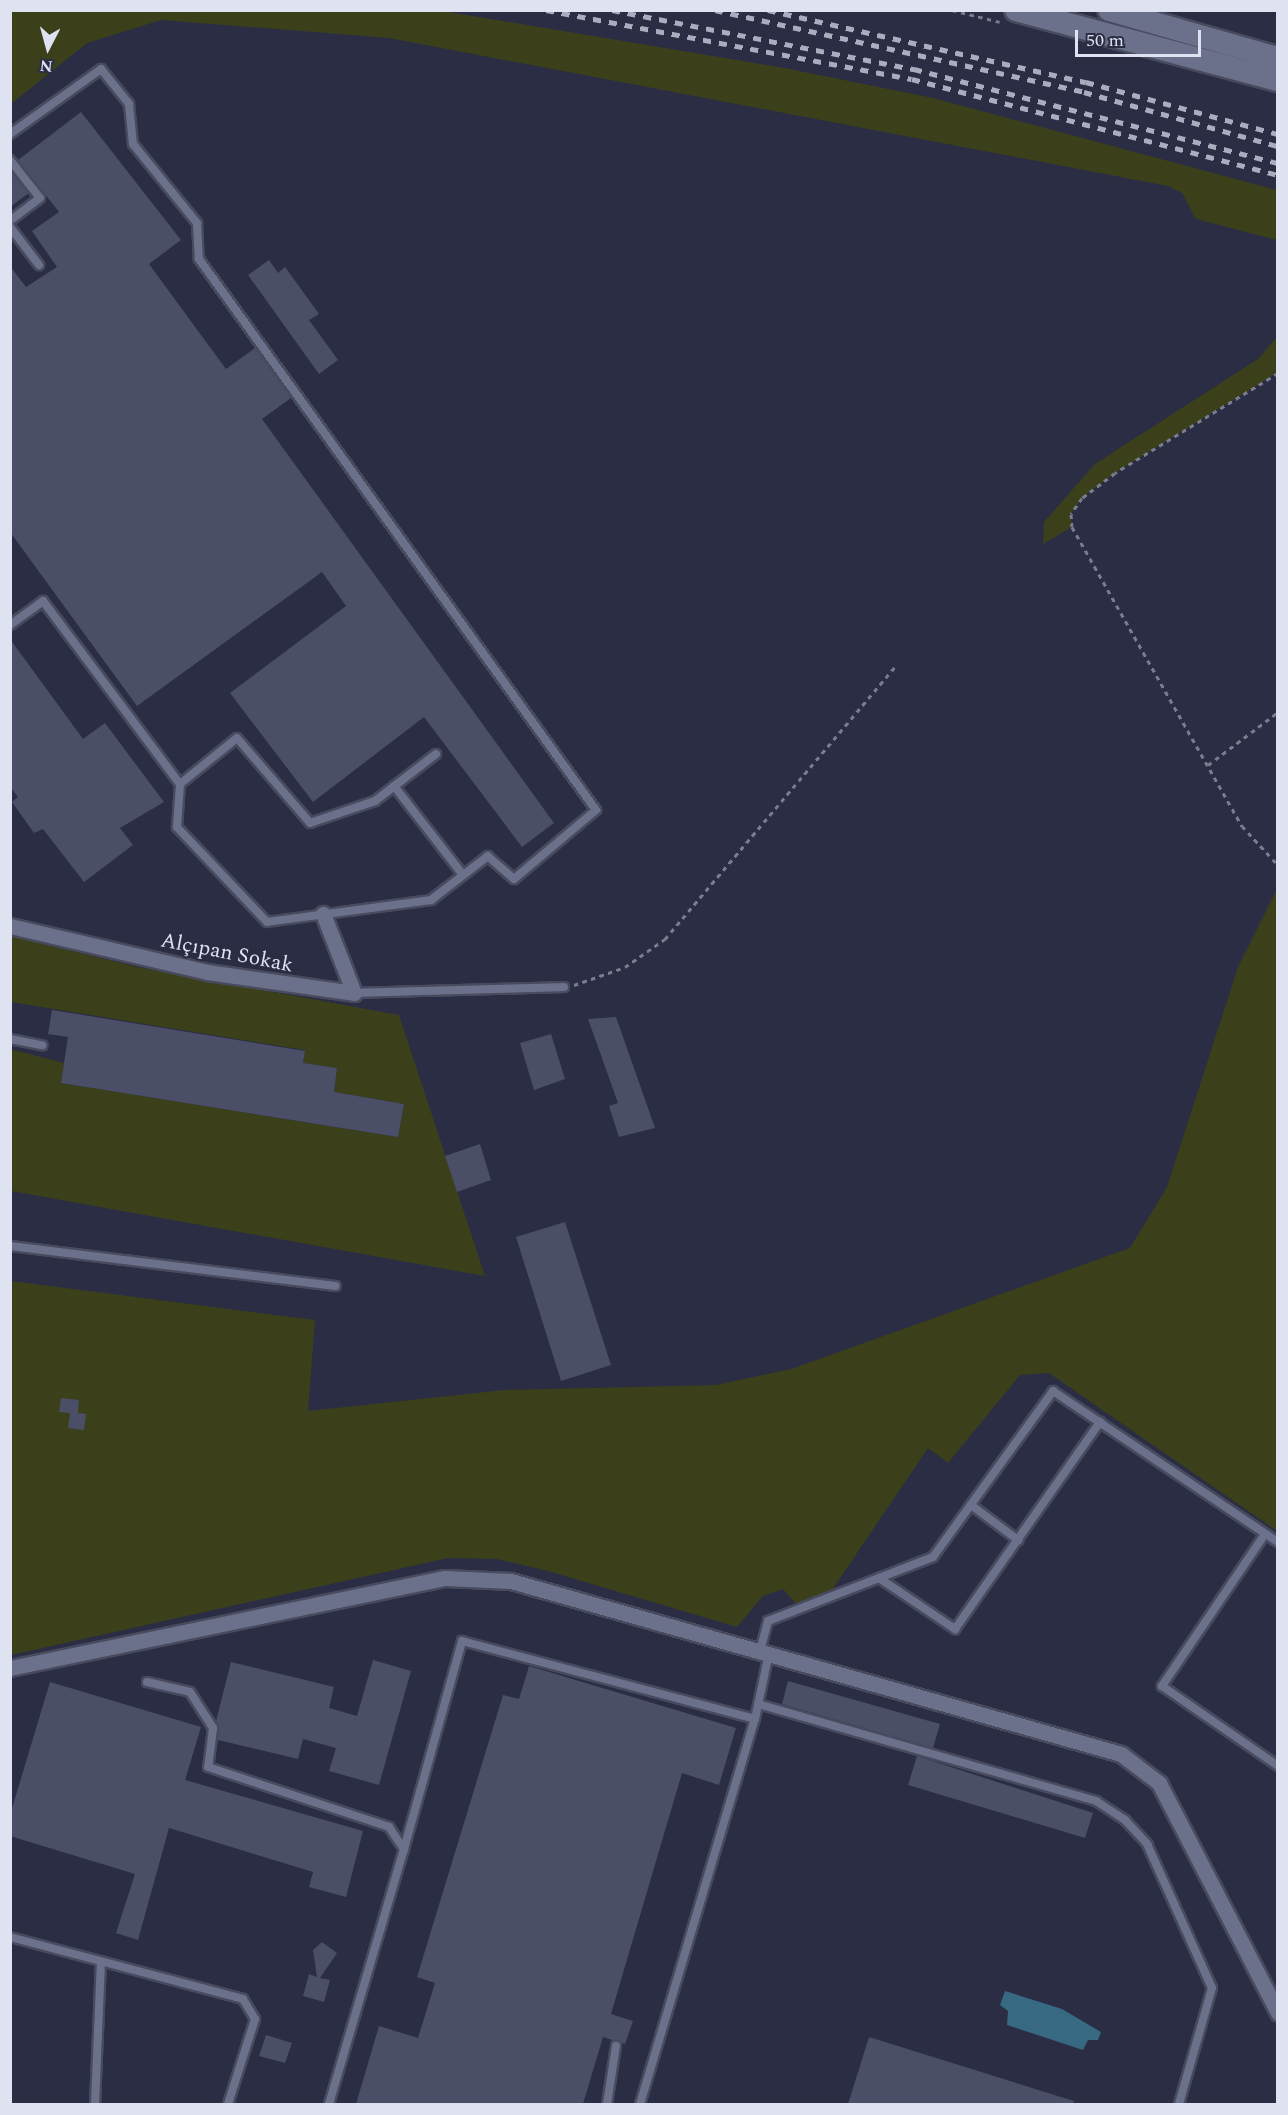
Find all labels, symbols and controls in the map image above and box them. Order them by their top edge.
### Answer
north arrow [18,18,78,78]
scale bar [1078,18,1204,56]
text: 50 m [1086,27,1124,54]
text: N [38,53,54,79]
street label: Alçıpan Sokak [159,928,295,978]

